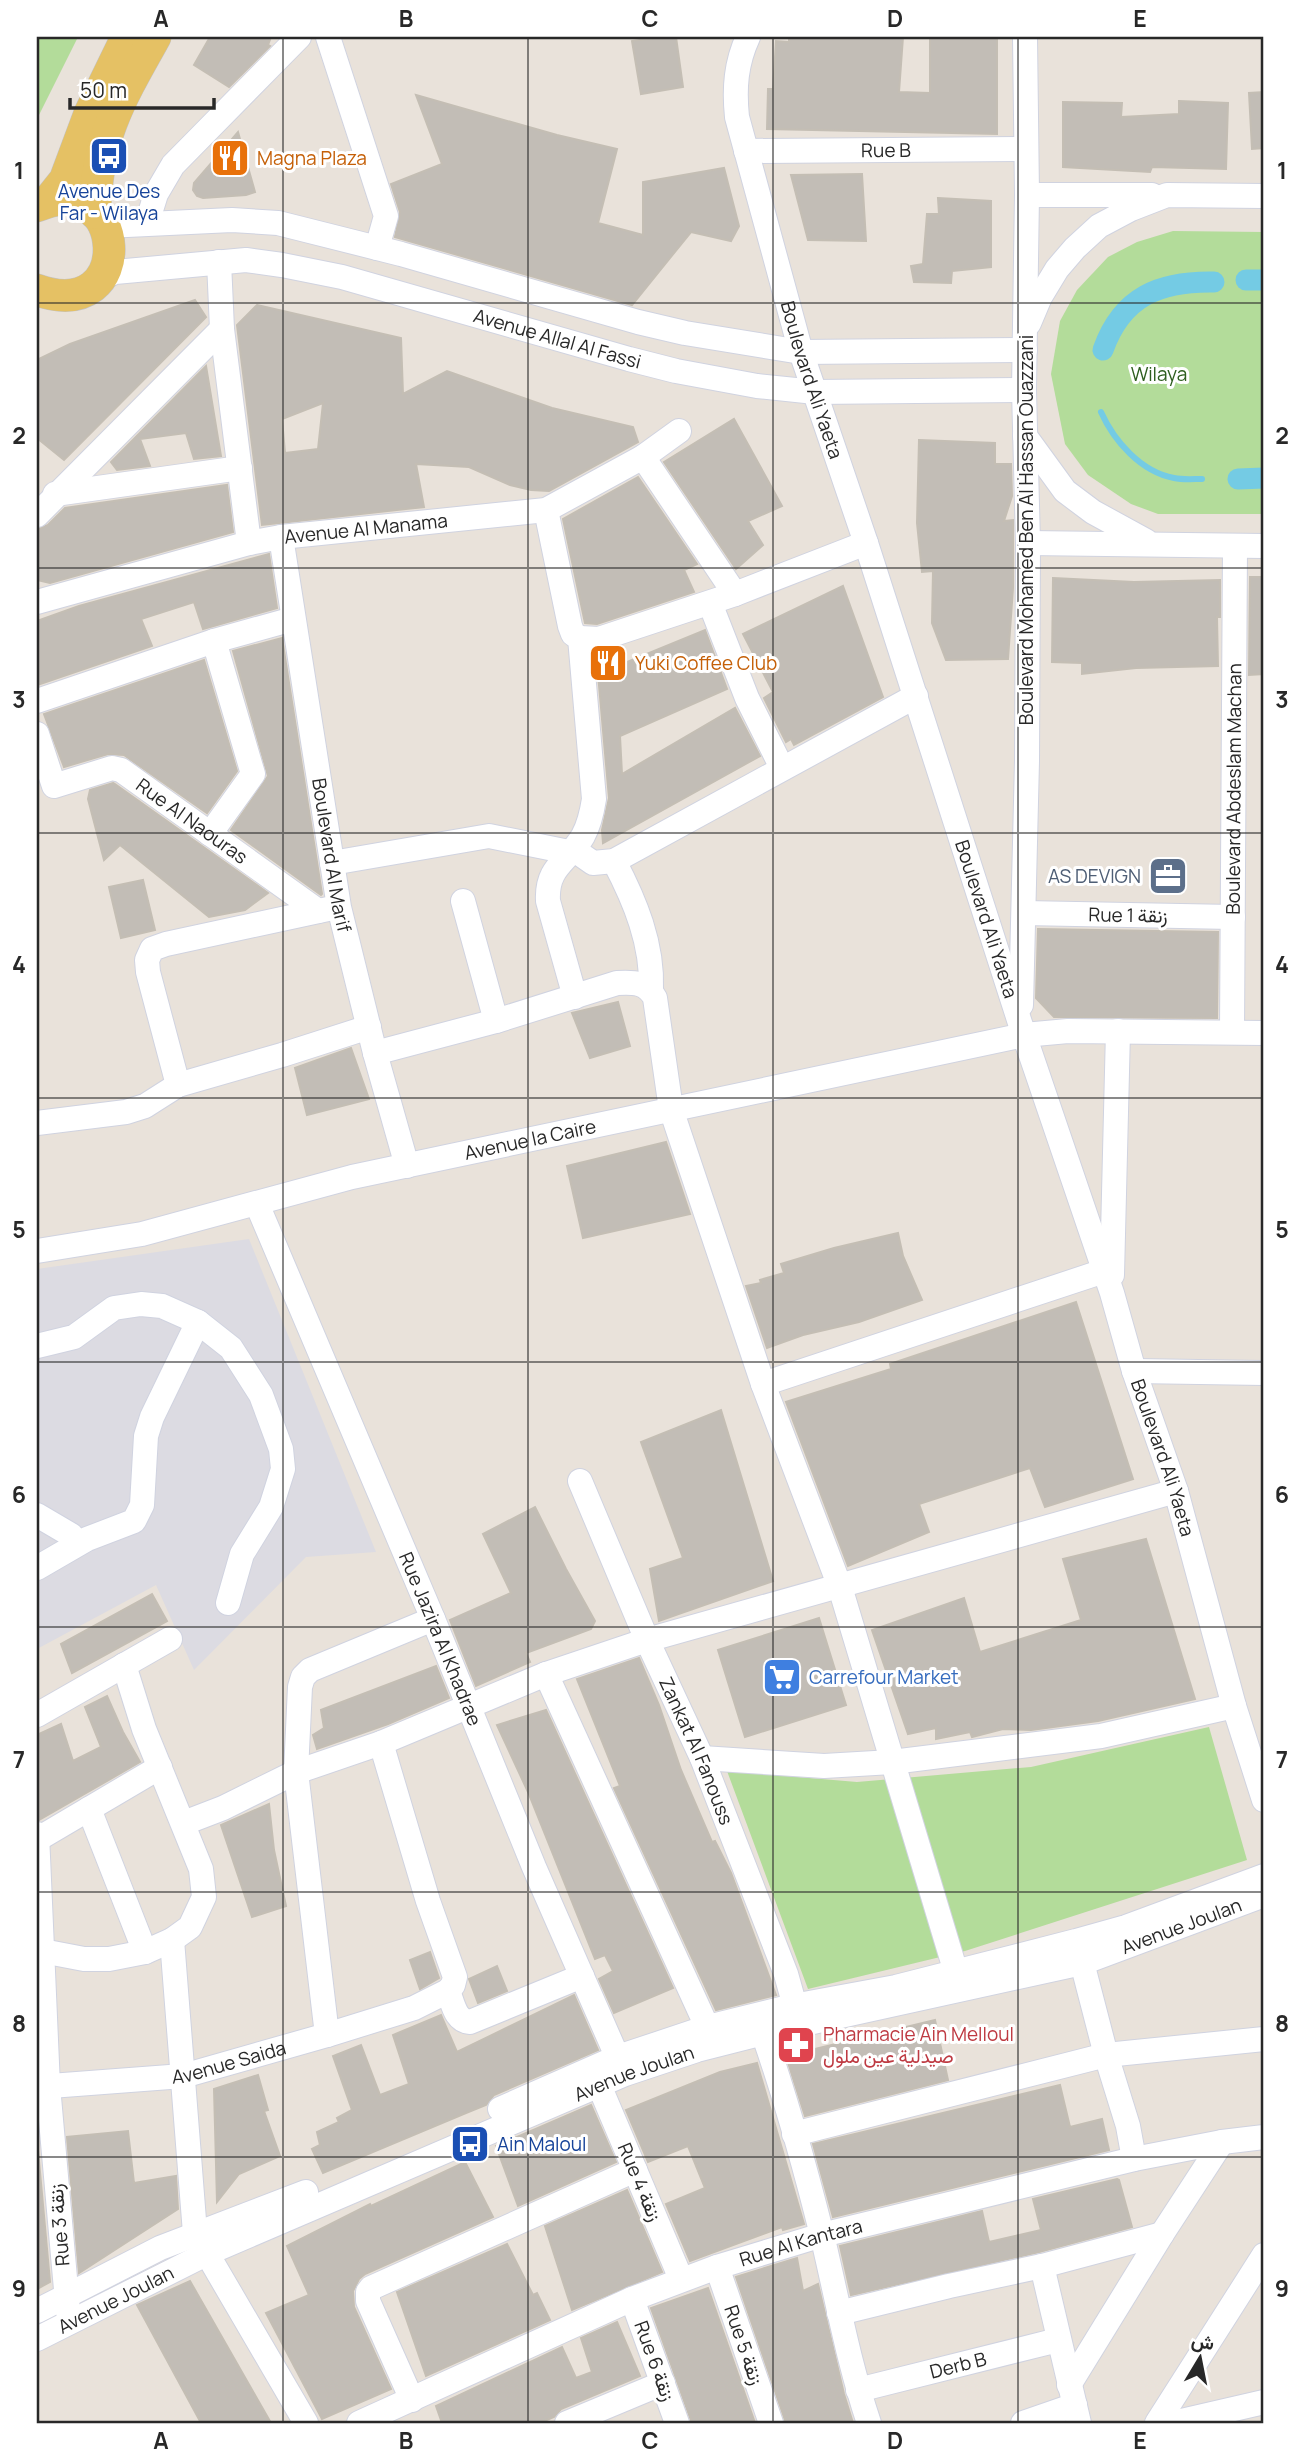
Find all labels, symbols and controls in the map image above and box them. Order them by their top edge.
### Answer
text: A [153,2,169,34]
text: B [399,2,413,34]
text: C [642,2,659,34]
text: D [887,2,903,34]
text: E [1133,2,1147,34]
scale bar [70,66,214,110]
text: 50 m [80,76,127,104]
bus stop icon: Avenue Des Far - Wilaya [88,135,130,177]
restaurant icon: Magna Plaza [209,137,251,179]
street label: Rue B [861,137,911,163]
place label: Magna Plaza [257,145,367,171]
text: 1 [14,154,24,186]
text: 1 [1277,154,1287,186]
place label: Avenue Des Far - Wilaya [58,178,160,226]
street label: Boulevard Ali Yaeta [775,298,849,462]
street label: Avenue Allal Al Fassi [471,302,644,375]
street label: Boulevard Mohamed Ben Al Hassan Ouazzani [1013,335,1039,725]
park label: Wilaya [1131,361,1187,387]
text: 2 [12,419,26,451]
text: 2 [1275,419,1289,451]
street label: Avenue Al Manama [283,507,449,550]
restaurant icon: Yuki Coffee Club [587,642,629,684]
place label: Yuki Coffee Club [635,650,777,676]
street label: Boulevard Abdeslam Machan [1220,663,1247,915]
text: 3 [12,683,26,715]
text: 3 [1275,683,1289,715]
street label: Rue Al Naouras [131,772,253,870]
street label: Boulevard Al Marif [306,776,358,935]
street label: Boulevard Ali Yaeta [949,837,1024,1001]
office icon: AS DEVIGN [1147,855,1189,897]
place label: AS DEVIGN [1048,863,1141,889]
street label: Rue 1 زنقة [1088,901,1168,929]
text: 4 [12,948,26,980]
text: 4 [1275,948,1289,980]
street label: Avenue la Caire [462,1113,598,1166]
text: 5 [12,1213,26,1245]
text: 5 [1275,1213,1289,1245]
street label: Boulevard Ali Yaeta [1125,1375,1201,1539]
text: 6 [12,1478,26,1510]
text: 6 [1275,1478,1289,1510]
street label: Rue Jazira Al Khadrae [393,1548,488,1730]
supermarket icon: Carrefour Market [761,1656,803,1698]
place label: Carrefour Market [809,1664,959,1690]
street label: Zankat Al Fanouss [653,1673,740,1829]
text: 7 [13,1743,25,1775]
text: 7 [1276,1743,1288,1775]
street label: Avenue Joulan [1118,1892,1245,1960]
text: 8 [12,2007,26,2039]
text: 8 [1275,2007,1289,2039]
place label: Pharmacie Ain Melloul صيدلية عين ملول [823,2021,1014,2069]
pharmacy icon: Pharmacie Ain Melloul صيدلية عين ملول [775,2024,817,2066]
street label: Avenue Saida [171,2034,289,2090]
street label: Avenue Joulan [570,2039,697,2107]
bus stop icon: Ain Maloul [449,2123,491,2165]
place label: Ain Maloul [497,2131,586,2157]
street label: Rue 4 زنقة [612,2139,668,2225]
street label: Rue 3 زنقة [42,2183,76,2267]
street label: Rue Al Kantara [736,2213,865,2272]
street label: Avenue Joulan [53,2259,178,2340]
text: 9 [12,2272,26,2304]
text: 9 [1275,2272,1289,2304]
street label: Rue 5 زنقة [718,2302,770,2388]
street label: Rue 6 زنقة [628,2317,682,2405]
north arrow [1164,2324,1234,2394]
text: ش [1189,2326,1217,2356]
street label: Derb B [927,2345,989,2385]
text: A [153,2424,169,2456]
text: B [399,2424,413,2456]
text: C [642,2424,659,2456]
text: D [887,2424,903,2456]
text: E [1133,2424,1147,2456]

